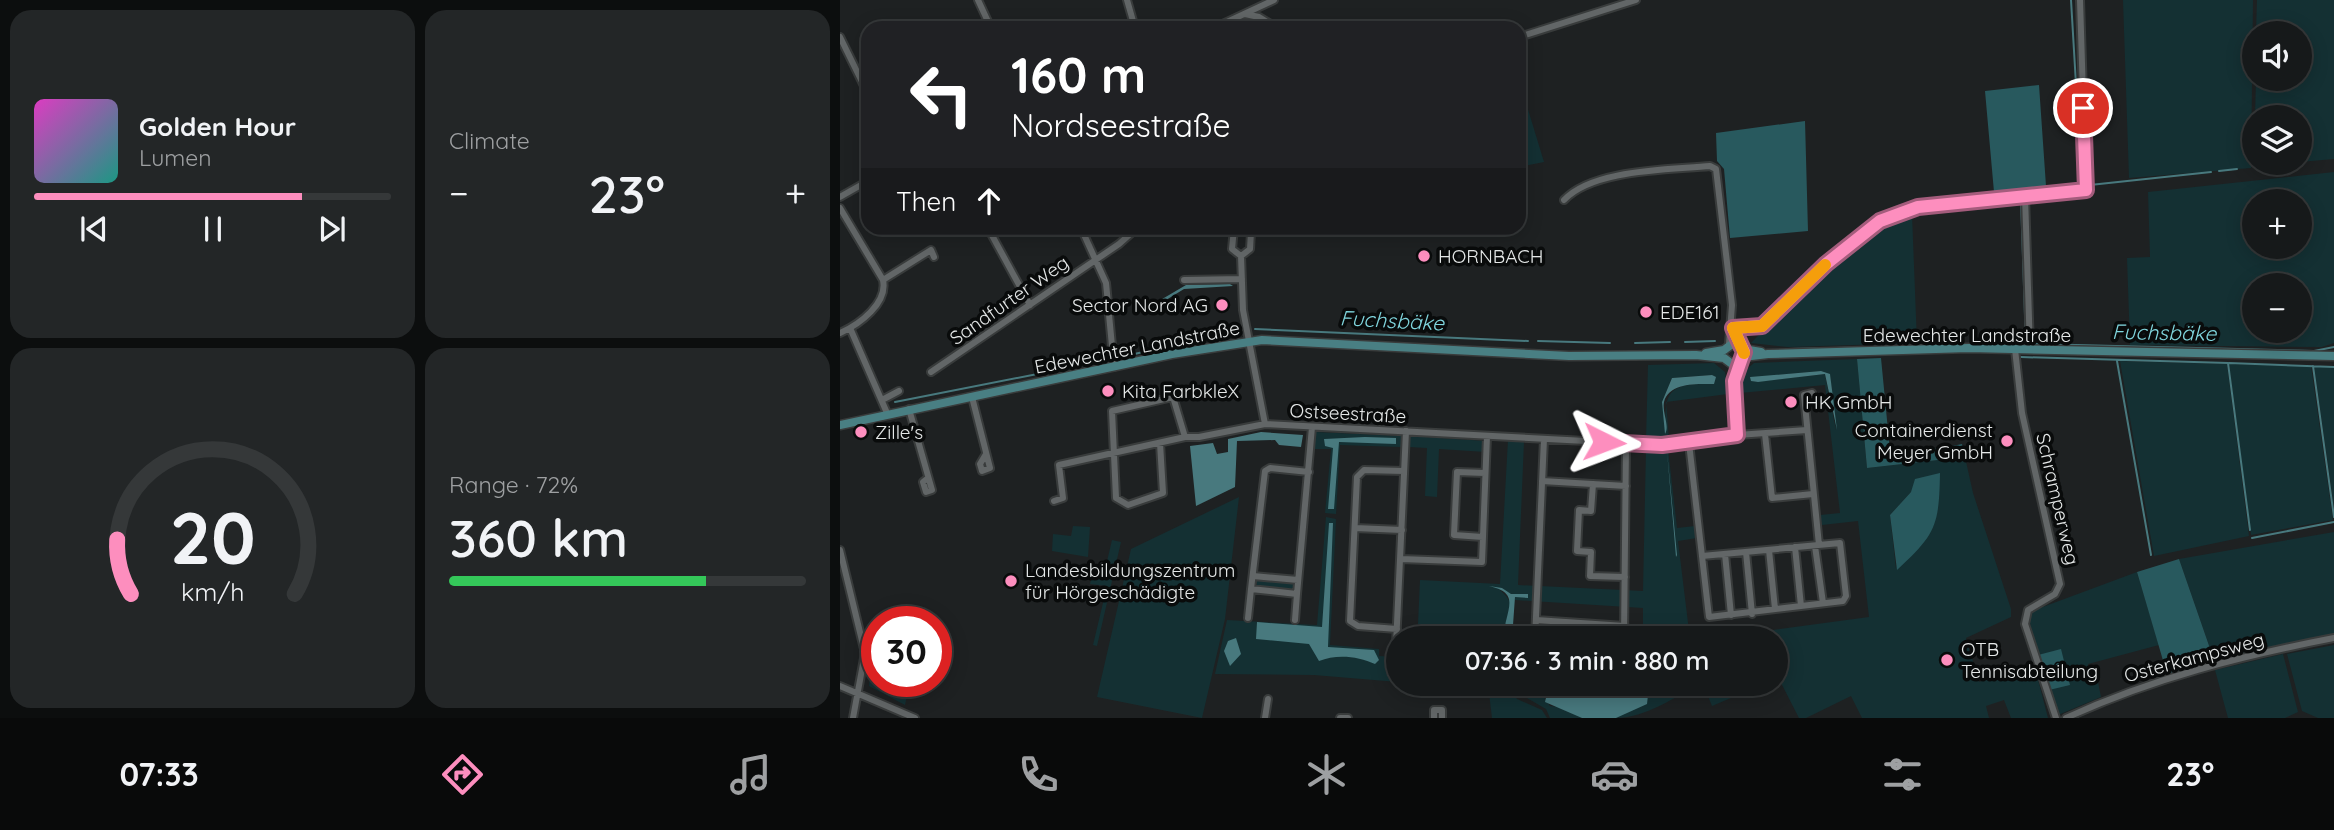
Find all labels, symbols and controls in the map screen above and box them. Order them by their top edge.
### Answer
map controls [2242,21,2312,343]
button: sound [2242,21,2312,91]
text: 160 m [1011,44,1146,105]
icon: left [896,49,987,140]
pin [2053,78,2113,138]
icon: arrive [2064,89,2102,127]
text: Nordseestraße [1011,105,1230,145]
button: layers [2242,105,2312,175]
text: Golden Hour [139,110,296,143]
text: Climate [449,126,530,155]
text: Lumen [139,143,212,172]
text: 23° [588,161,665,226]
text: − [449,169,469,217]
text: + [785,169,806,217]
icon: ahead [970,182,1008,220]
text: Then [896,185,956,218]
button: + [2242,189,2312,259]
icon: previous [75,210,113,248]
icon: pause [194,210,232,248]
icon: next [313,210,351,248]
place label: HORNBACH [1438,244,1543,268]
marker: HORNBACH [1416,248,1432,264]
street label: Sandfurter Weg [945,250,1073,350]
button: − [2242,273,2312,343]
place label: Sector Nord AG [1072,293,1208,317]
marker: Sector Nord AG [1214,297,1230,313]
place label: EDE161 [1660,300,1719,324]
water label: Fuchsbäke [1339,304,1446,336]
marker: EDE161 [1638,304,1654,320]
street label: Edewechter Landstraße [1032,315,1242,379]
water label: Fuchsbäke [2112,318,2218,346]
street label: Edewechter Landstraße [1863,323,2071,347]
place label: Kita FarbkleX [1122,379,1239,403]
marker: Kita FarbkleX [1100,383,1116,399]
place label: HK GmbH [1805,390,1892,414]
marker: HK GmbH [1783,394,1799,410]
street label: Ostseestraße [1289,398,1407,428]
position arrow [1567,405,1641,479]
place label: Containerdienst Meyer GmbH [1855,418,1993,464]
place label: Zille's [875,420,923,444]
marker: Zille's [853,424,869,440]
street label: Schramperweg [2031,431,2085,567]
marker: Containerdienst Meyer GmbH [1999,433,2015,449]
text: Range · 72% [449,470,578,499]
text: 20 [169,491,256,582]
text: 360 km [449,505,628,570]
place label: Landesbildungszentrum für Hörgeschädigte [1025,558,1235,604]
marker: Landesbildungszentrum für Hörgeschädigte [1003,573,1019,589]
text: km/h [181,576,244,607]
speed limit sign: 30 [861,606,952,697]
street label: Osterkampsweg [2121,627,2267,687]
place label: OTB Tennisabteilung [1961,637,2098,683]
text: 07:36 · 3 min · 880 m [1465,644,1709,677]
marker: OTB Tennisabteilung [1939,652,1955,668]
icon: directions [438,750,487,799]
icon: music [726,750,775,799]
icon: phone [1014,750,1063,799]
icon: climate [1302,750,1351,799]
icon: car [1590,750,1639,799]
icon: filters [1878,750,1927,799]
text: 07:33 [120,754,199,794]
text: 23° [2166,754,2214,794]

